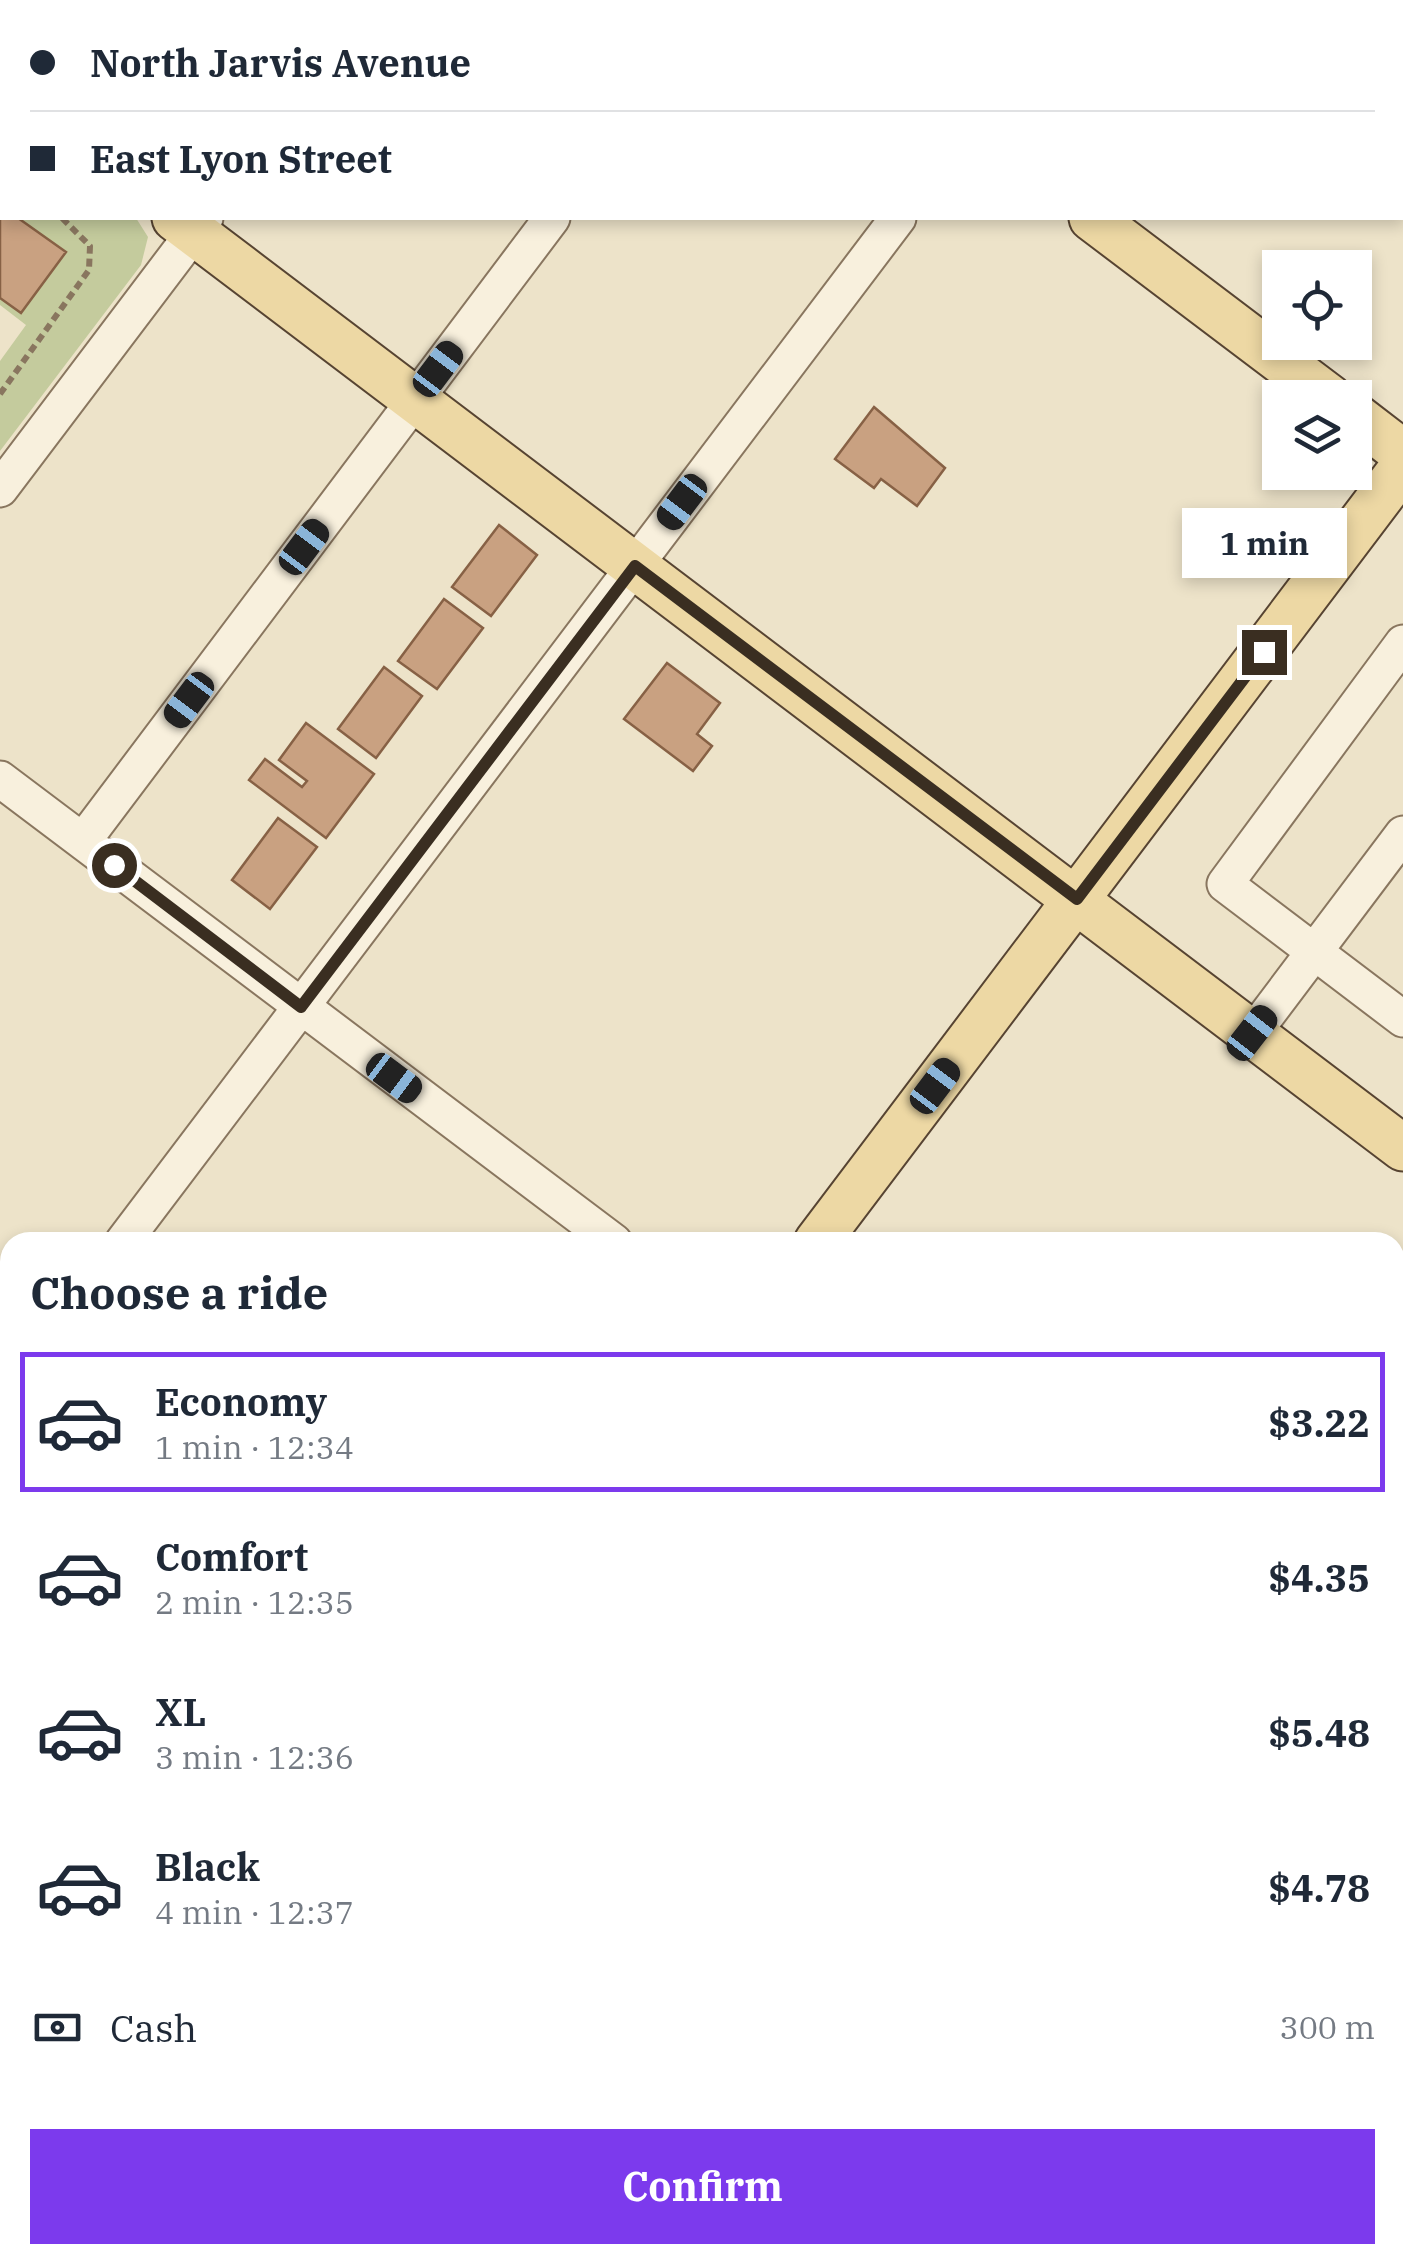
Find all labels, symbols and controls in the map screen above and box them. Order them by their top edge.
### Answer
text: North Jarvis Avenue [90,38,471,87]
text: East Lyon Street [90,134,392,183]
map controls [1262,250,1372,490]
button: locate [1262,250,1372,360]
car [408,336,468,402]
button: layers [1262,380,1372,490]
car [652,469,712,535]
callout: 1 min [1182,507,1346,577]
car [274,514,334,580]
text: 1 min [1220,522,1309,564]
route end [1242,630,1287,675]
car [159,667,219,733]
route start [92,843,137,888]
car [1222,1000,1282,1066]
car [361,1048,427,1108]
car [905,1053,965,1119]
text: Choose a ride [30,1263,328,1321]
icon: car [35,1377,125,1467]
text: Economy [155,1377,327,1426]
text: $3.22 [1268,1398,1370,1447]
text: 1 min · 12:34 [155,1426,354,1468]
icon: car [35,1532,125,1622]
text: Comfort [155,1532,308,1581]
text: $4.35 [1268,1553,1370,1602]
text: 2 min · 12:35 [155,1581,354,1623]
icon: car [35,1687,125,1777]
text: XL [155,1687,206,1736]
text: $5.48 [1268,1708,1370,1757]
text: 3 min · 12:36 [155,1736,354,1778]
icon: car [35,1842,125,1932]
text: Black [155,1842,260,1891]
text: $4.78 [1268,1863,1370,1912]
text: 4 min · 12:37 [155,1891,354,1933]
icon: cash [30,2000,85,2055]
text: Cash [110,2003,197,2052]
text: 300 m [1279,2006,1375,2048]
button: Confirm [30,2129,1375,2244]

